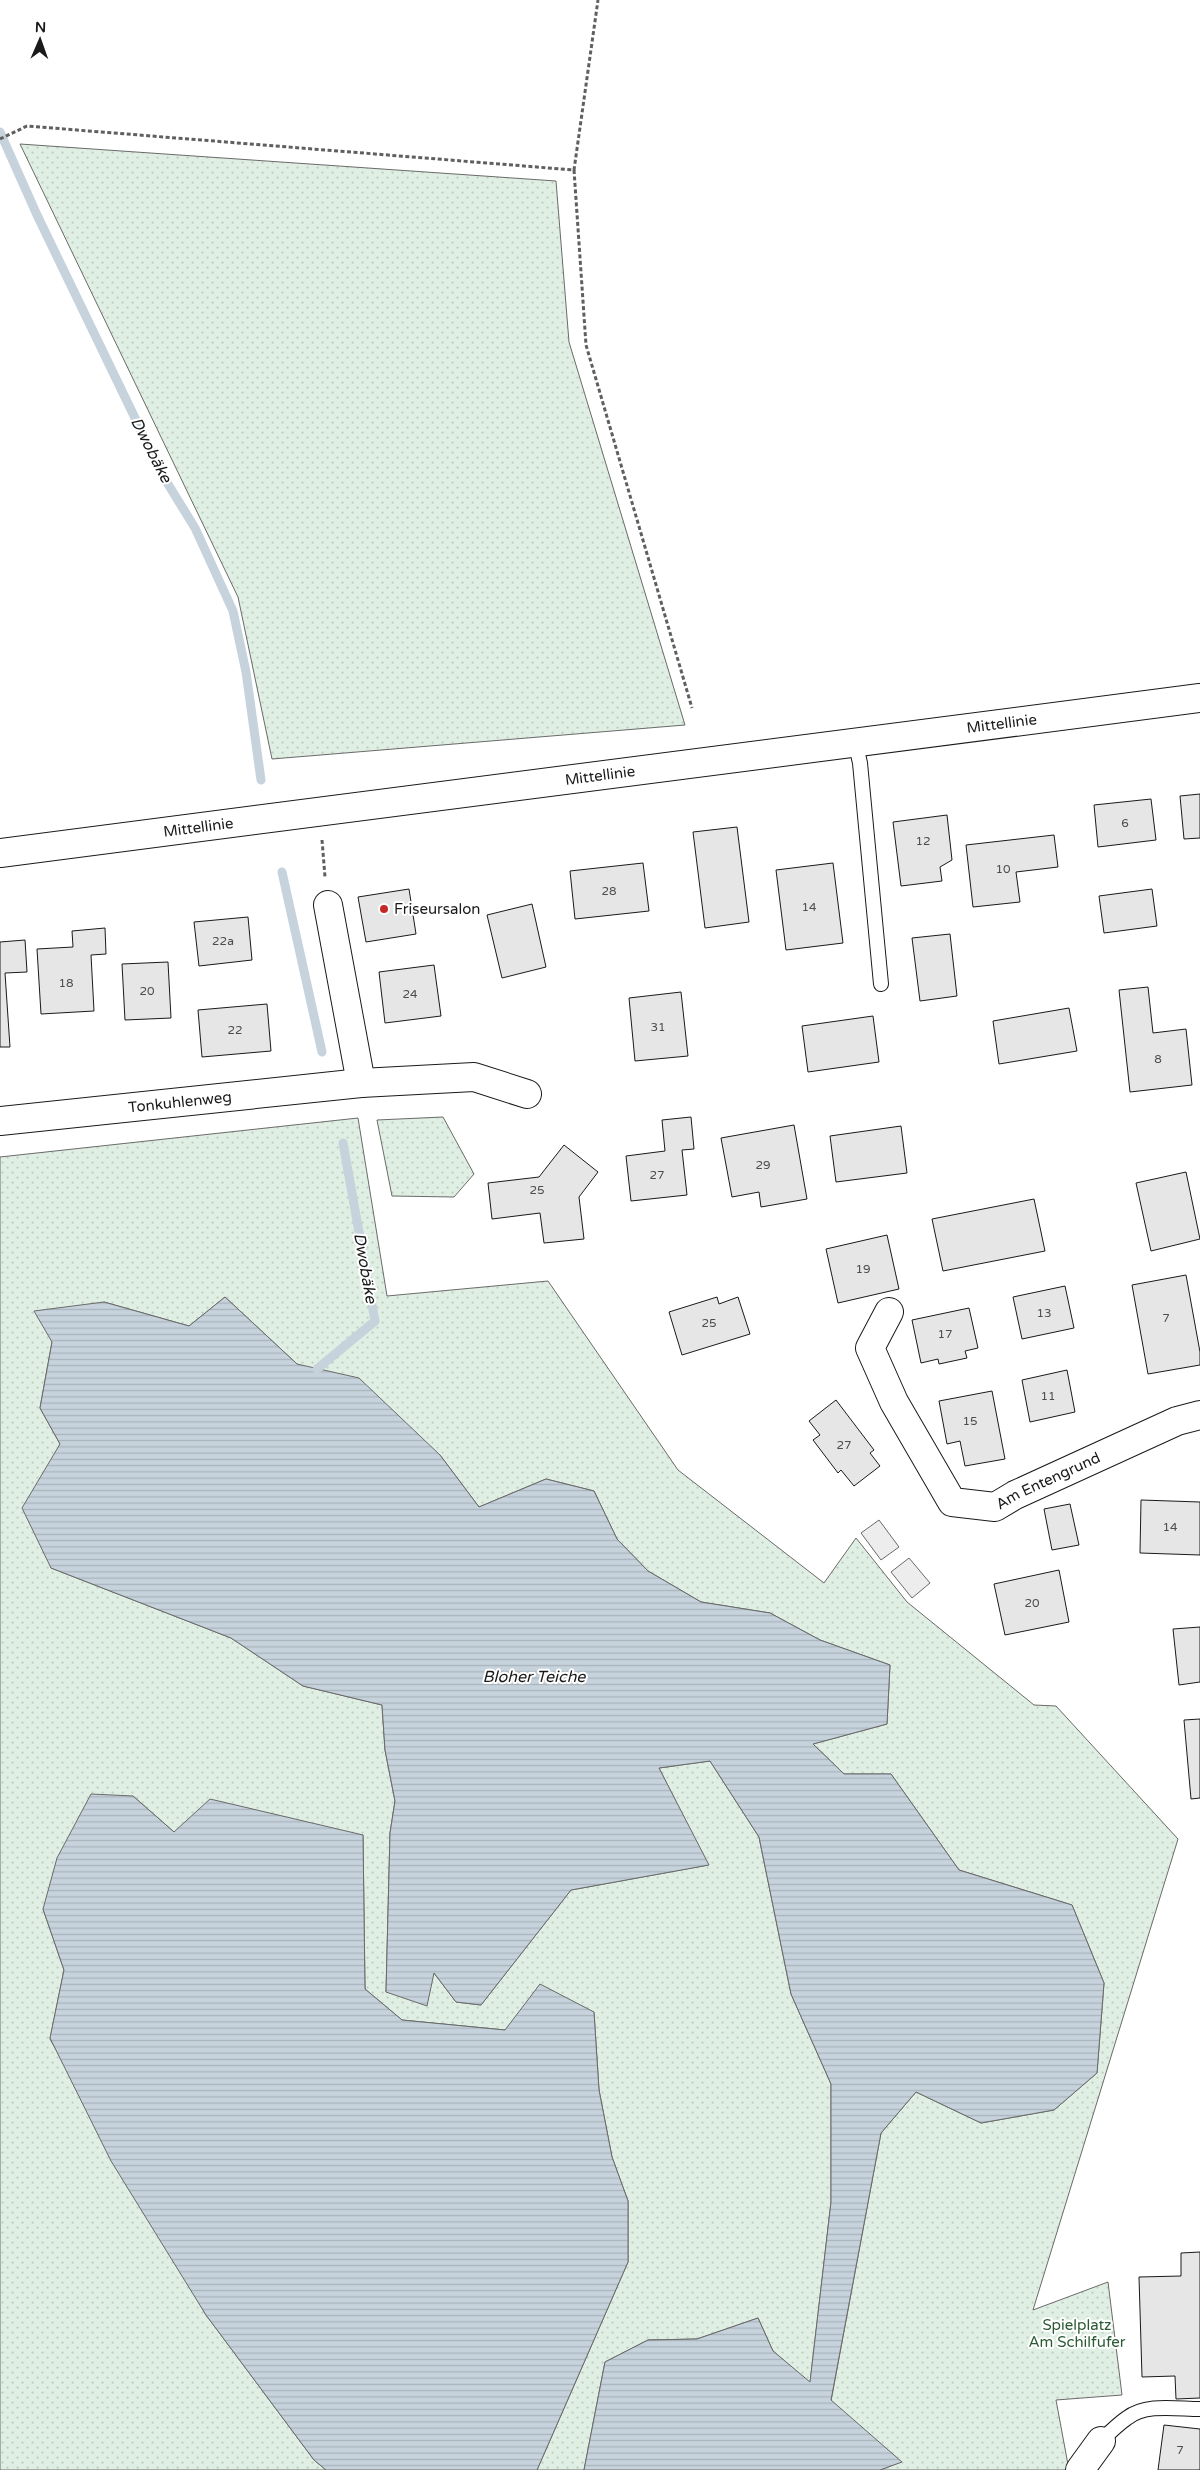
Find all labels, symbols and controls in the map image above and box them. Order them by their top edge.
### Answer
north arrow [15,15,65,65]
text: N [35,19,46,36]
water label: Dwobäke [126,414,176,487]
street label: Mittellinie [966,710,1038,737]
street label: Mittellinie [564,762,636,789]
street label: Mittellinie [162,814,235,841]
house number: 6 [1121,816,1129,830]
house number: 12 [915,834,931,848]
house number: 10 [995,862,1011,876]
house number: 28 [601,884,617,898]
place label: Friseursalon [394,900,480,918]
house number: 14 [801,900,817,914]
marker: Friseursalon [378,903,390,915]
house number: 22a [212,934,234,948]
house number: 18 [58,976,74,990]
house number: 20 [139,984,155,998]
house number: 24 [402,987,418,1001]
house number: 31 [650,1020,666,1034]
house number: 22 [227,1023,243,1037]
house number: 8 [1154,1052,1162,1066]
street label: Tonkuhlenweg [127,1088,233,1116]
house number: 29 [755,1158,771,1172]
house number: 27 [649,1168,665,1182]
house number: 25 [529,1183,545,1197]
water label: Dwobäke [349,1231,381,1306]
house number: 19 [855,1262,871,1276]
house number: 13 [1036,1306,1052,1320]
house number: 7 [1162,1311,1170,1325]
house number: 25 [701,1316,717,1330]
house number: 17 [937,1327,953,1341]
house number: 11 [1040,1389,1056,1403]
house number: 15 [962,1414,978,1428]
house number: 27 [836,1438,852,1452]
street label: Am Entengrund [993,1448,1103,1513]
house number: 14 [1162,1520,1178,1534]
house number: 20 [1024,1596,1040,1610]
water label: Bloher Teiche [483,1667,586,1687]
park label: Spielplatz Am Schilfufer [1028,2316,1126,2351]
house number: 7 [1176,2443,1184,2457]

